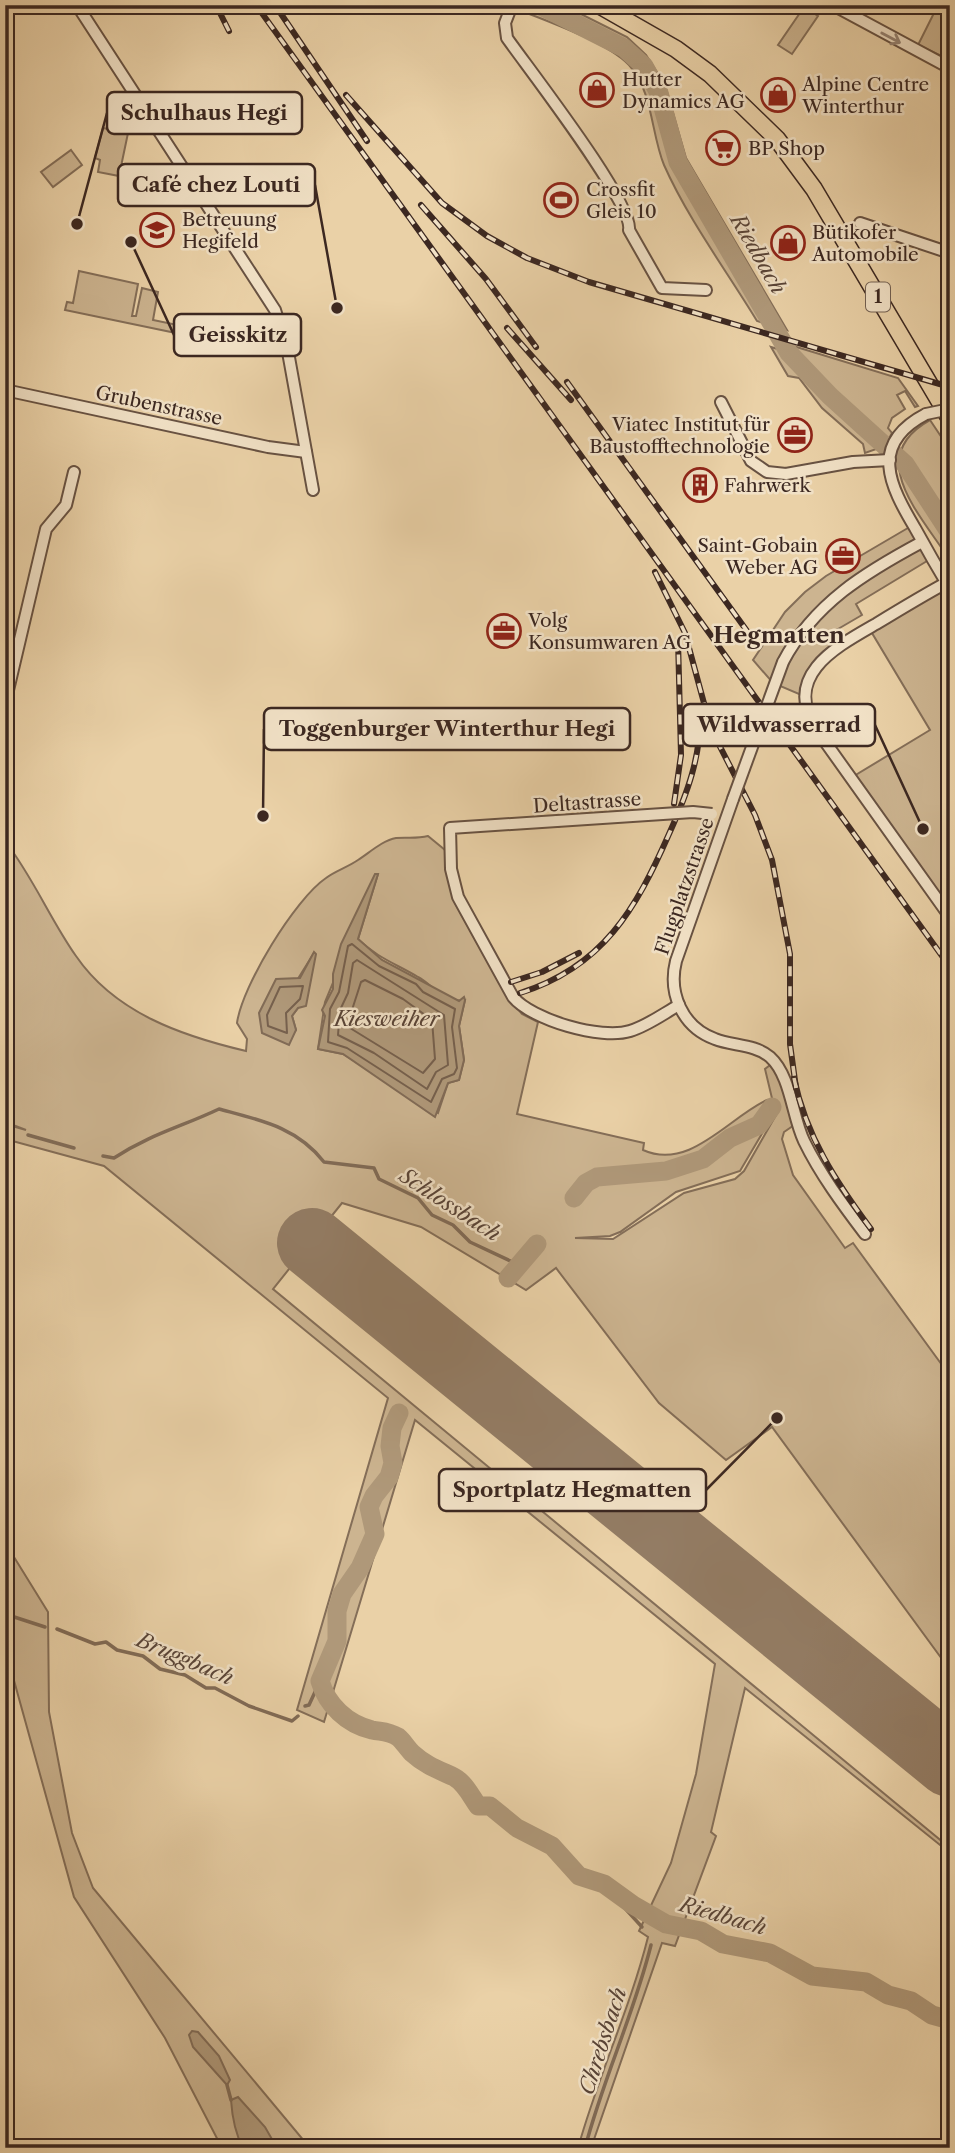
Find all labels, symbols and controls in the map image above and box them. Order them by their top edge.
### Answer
one-way arrow [880,31,900,45]
place label: Hutter Dynamics AG [622,68,745,113]
shop icon: Hutter Dynamics AG [578,71,616,109]
place label: Alpine Centre Winterthur [801,73,929,118]
shop icon: Alpine Centre Winterthur [759,76,797,114]
callout: Schulhaus Hegi [107,92,302,134]
text: Schulhaus Hegi [120,100,288,125]
supermarket icon: BP Shop [704,129,742,167]
place label: BP Shop [748,137,825,160]
callout: Café chez Louti [118,164,315,206]
text: Café chez Louti [132,172,301,197]
place label: Crossfit Gleis 10 [586,178,657,223]
sports icon: Crossfit Gleis 10 [542,181,580,219]
water label: Riedbach [724,207,791,298]
place label: Betreuung Hegifeld [182,208,277,253]
school or university icon: Betreuung Hegifeld [138,211,176,249]
place label: Bütikofer Automobile [811,221,919,266]
shop icon: Bütikofer Automobile [769,224,807,262]
road number: 1 [866,282,890,312]
callout: Geisskitz [174,314,301,356]
text: Geisskitz [189,322,287,347]
street label: Grubenstrasse [93,381,224,430]
place label: Viatec Institut für Baustofftechnologie [589,413,770,458]
office icon: Viatec Institut für Baustofftechnologie [776,416,814,454]
building icon: Fahrwerk [681,466,719,504]
place label: Fahrwerk [724,474,811,497]
place label: Saint-Gobain Weber AG [697,534,818,579]
office icon: Saint-Gobain Weber AG [824,537,862,575]
place label: Volg Konsumwaren AG [527,609,691,654]
office icon: Volg Konsumwaren AG [485,612,523,650]
district label: Hegmatten [713,621,845,649]
callout: Wildwasserrad [683,704,875,746]
callout: Toggenburger Winterthur Hegi [264,708,630,750]
text: Wildwasserrad [696,712,861,737]
text: Toggenburger Winterthur Hegi [279,716,616,741]
street label: Deltastrasse [532,787,642,818]
street label: Flugplatzstrasse [650,815,719,958]
water label: Kiesweiher [332,1006,441,1031]
water label: Schlossbach [394,1162,505,1246]
callout: Sportplatz Hegmatten [439,1469,706,1511]
text: Sportplatz Hegmatten [453,1477,692,1502]
water label: Bruggbach [131,1626,237,1690]
water label: Riedbach [675,1891,769,1940]
water label: Chrebsbach [573,1984,632,2097]

